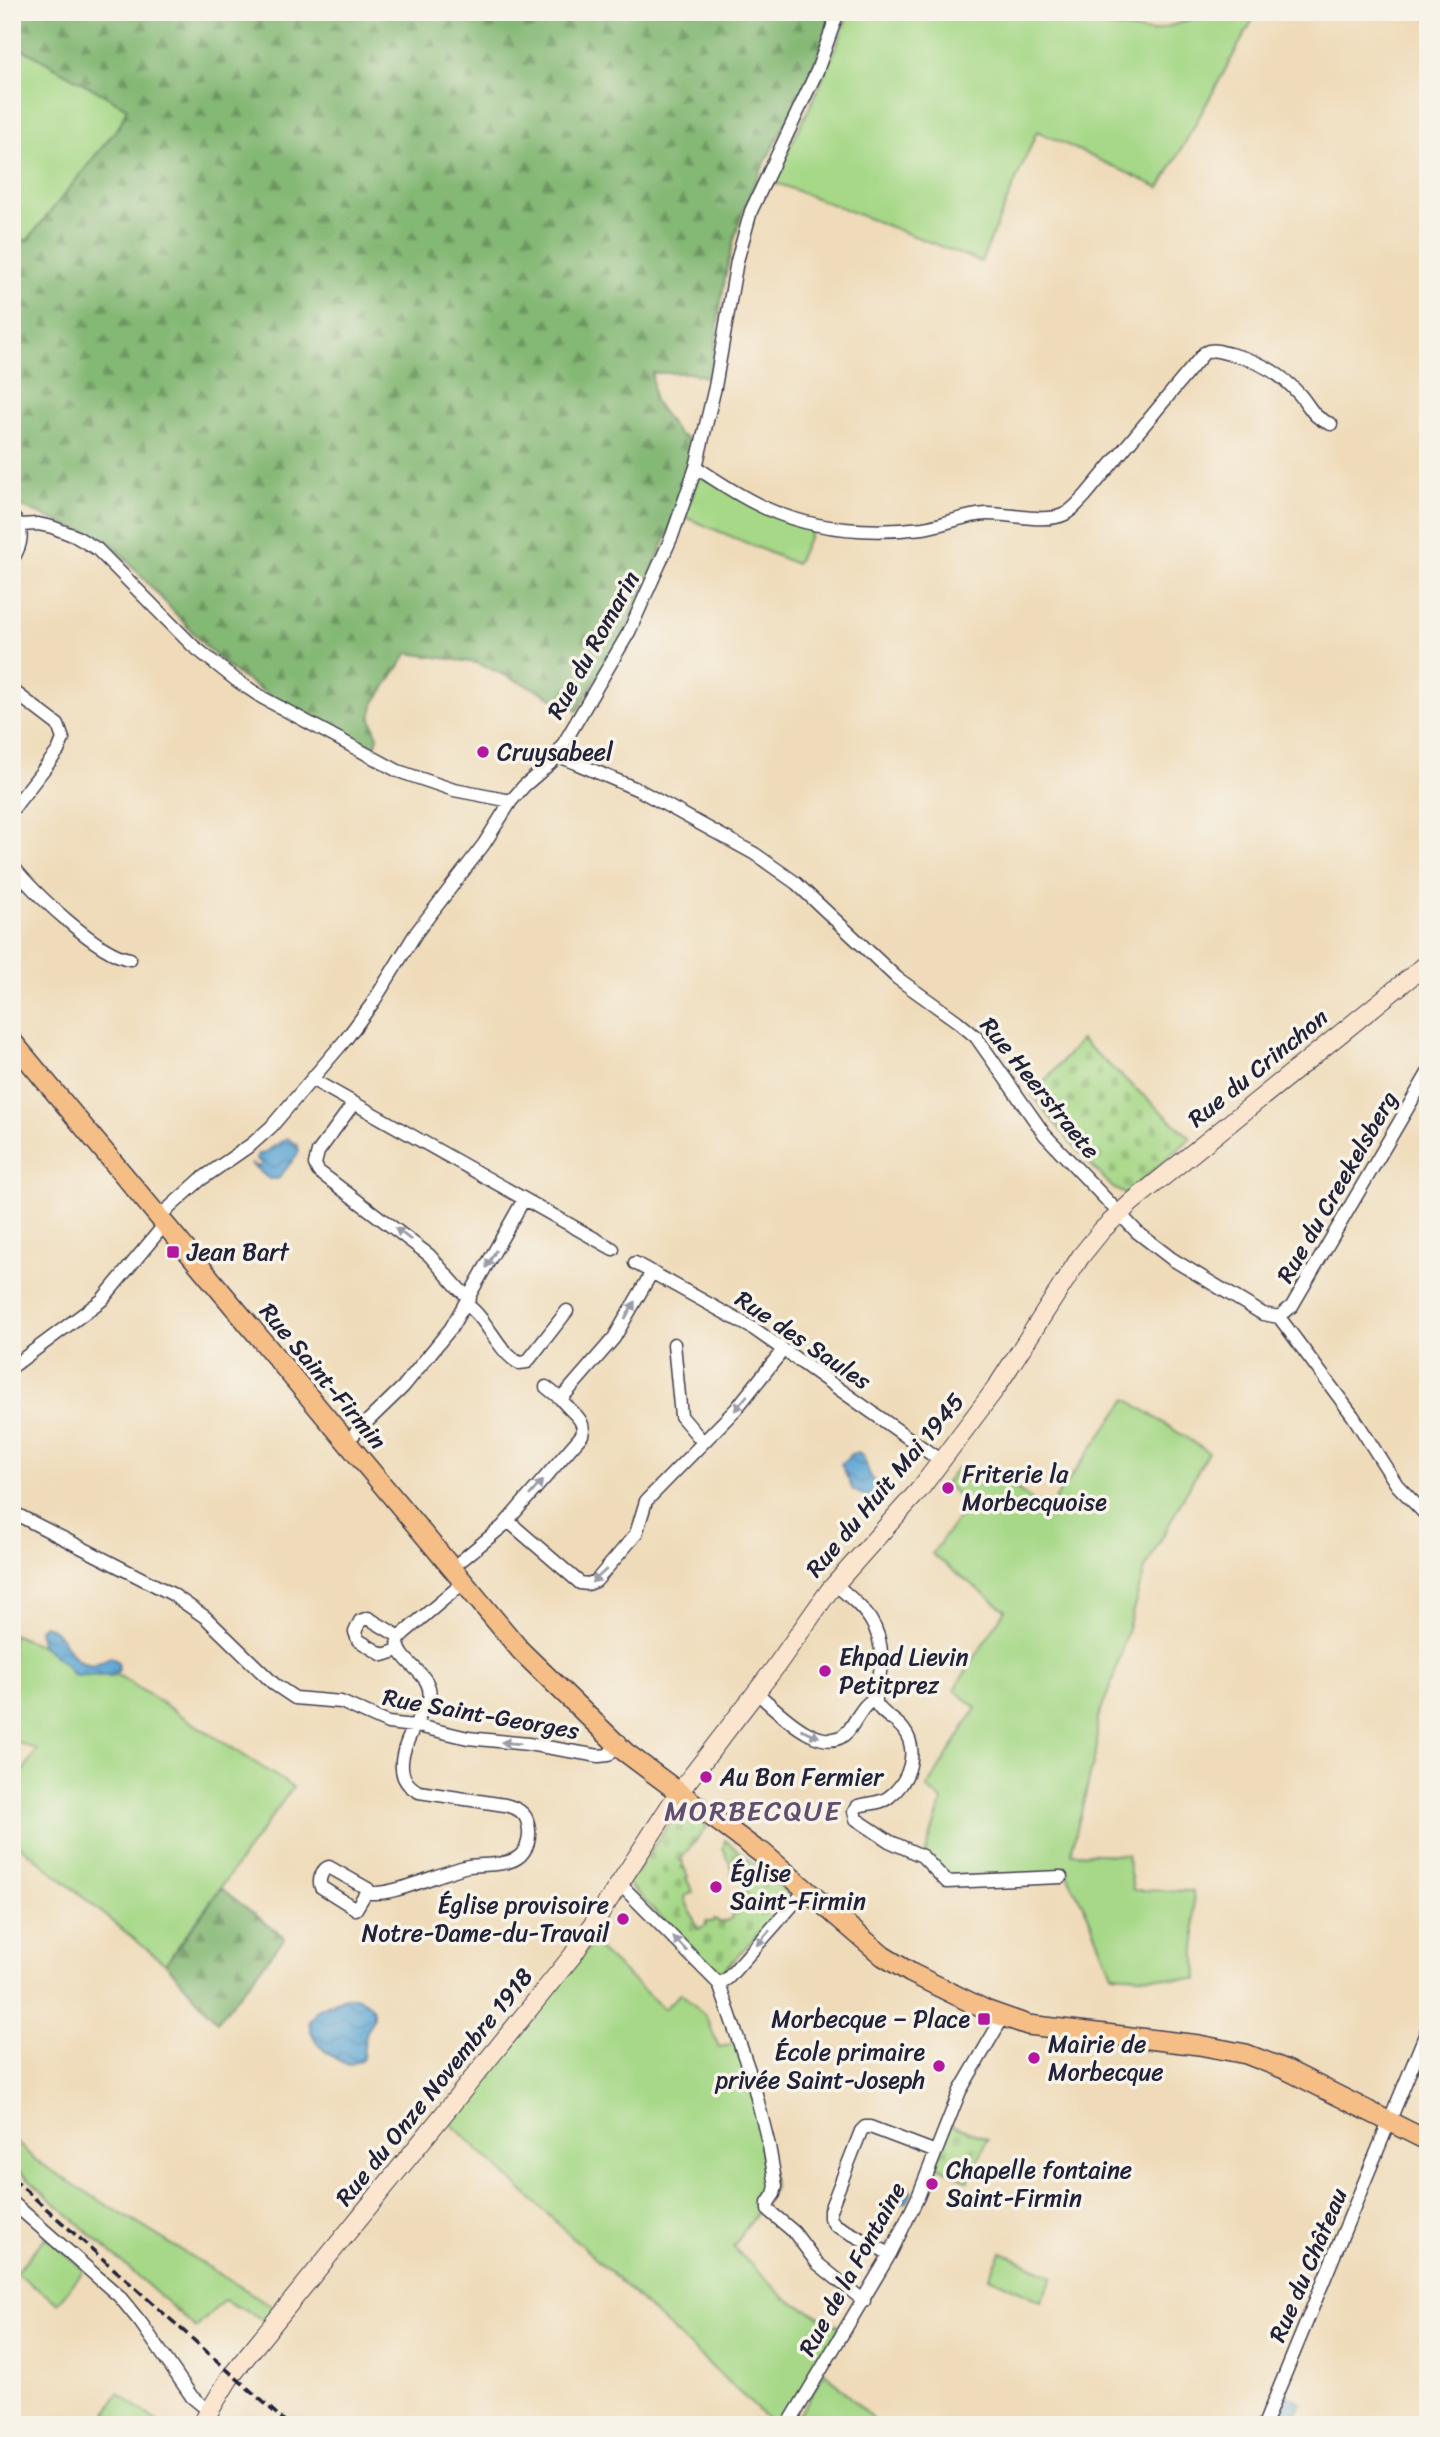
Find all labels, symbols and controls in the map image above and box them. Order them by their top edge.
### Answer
street label: Rue du Romarin [535,563,651,727]
place label: Cruysabeel [497,731,614,773]
marker: Cruysabeel [475,744,491,760]
street label: Rue du Crinchon [1178,998,1338,1138]
street label: Rue Heerstraete [969,1007,1111,1169]
street label: Rue du Creekelsberg [1265,1083,1409,1291]
one-way arrow [394,1227,412,1242]
place label: Jean Bart [186,1231,290,1273]
marker: Jean Bart [165,1244,181,1260]
one-way arrow [485,1249,497,1269]
street label: Rue des Saules [726,1279,881,1402]
street label: Rue Saint-Firmin [248,1293,398,1459]
one-way arrow [624,1301,636,1320]
street label: Rue du Huit Mai 1945 [795,1383,975,1587]
one-way arrow [733,1394,749,1412]
place label: Friterie la Morbecquoise [962,1453,1107,1523]
one-way arrow [528,1479,544,1497]
marker: Friterie la Morbecquoise [940,1480,956,1496]
one-way arrow [590,1568,608,1584]
place label: Ehpad Lievin Petitprez [839,1636,969,1706]
marker: Ehpad Lievin Petitprez [817,1663,833,1679]
street label: Rue Saint-Georges [379,1676,583,1752]
one-way arrow [800,1728,821,1739]
one-way arrow [500,1737,522,1748]
place label: Au Bon Fermier [719,1756,885,1798]
marker: Au Bon Fermier [698,1769,714,1785]
district label: MORBECQUE [664,1786,842,1835]
place label: Église Saint-Firmin [730,1852,866,1922]
marker: Église Saint-Firmin [708,1879,724,1895]
place label: Église provisoire Notre-Dame-du-Travail [362,1884,610,1954]
marker: Église provisoire Notre-Dame-du-Travail [615,1911,631,1927]
one-way arrow [755,1929,771,1947]
one-way arrow [672,1936,689,1953]
street label: Rue du Onze Novembre 1918 [324,1958,544,2216]
place label: Morbecque – Place [771,1998,970,2040]
marker: Morbecque – Place [976,2011,992,2027]
place label: Mairie de Morbecque [1048,2023,1164,2093]
place label: École primaire privée Saint-Joseph [714,2031,925,2101]
marker: Mairie de Morbecque [1026,2050,1042,2066]
marker: École primaire privée Saint-Joseph [931,2058,947,2074]
place label: Chapelle fontaine Saint-Firmin [946,2149,1132,2219]
street label: Rue de la Fontaine [787,2174,917,2364]
marker: Chapelle fontaine Saint-Firmin [924,2176,940,2192]
street label: Rue du Château [1257,2181,1359,2349]

